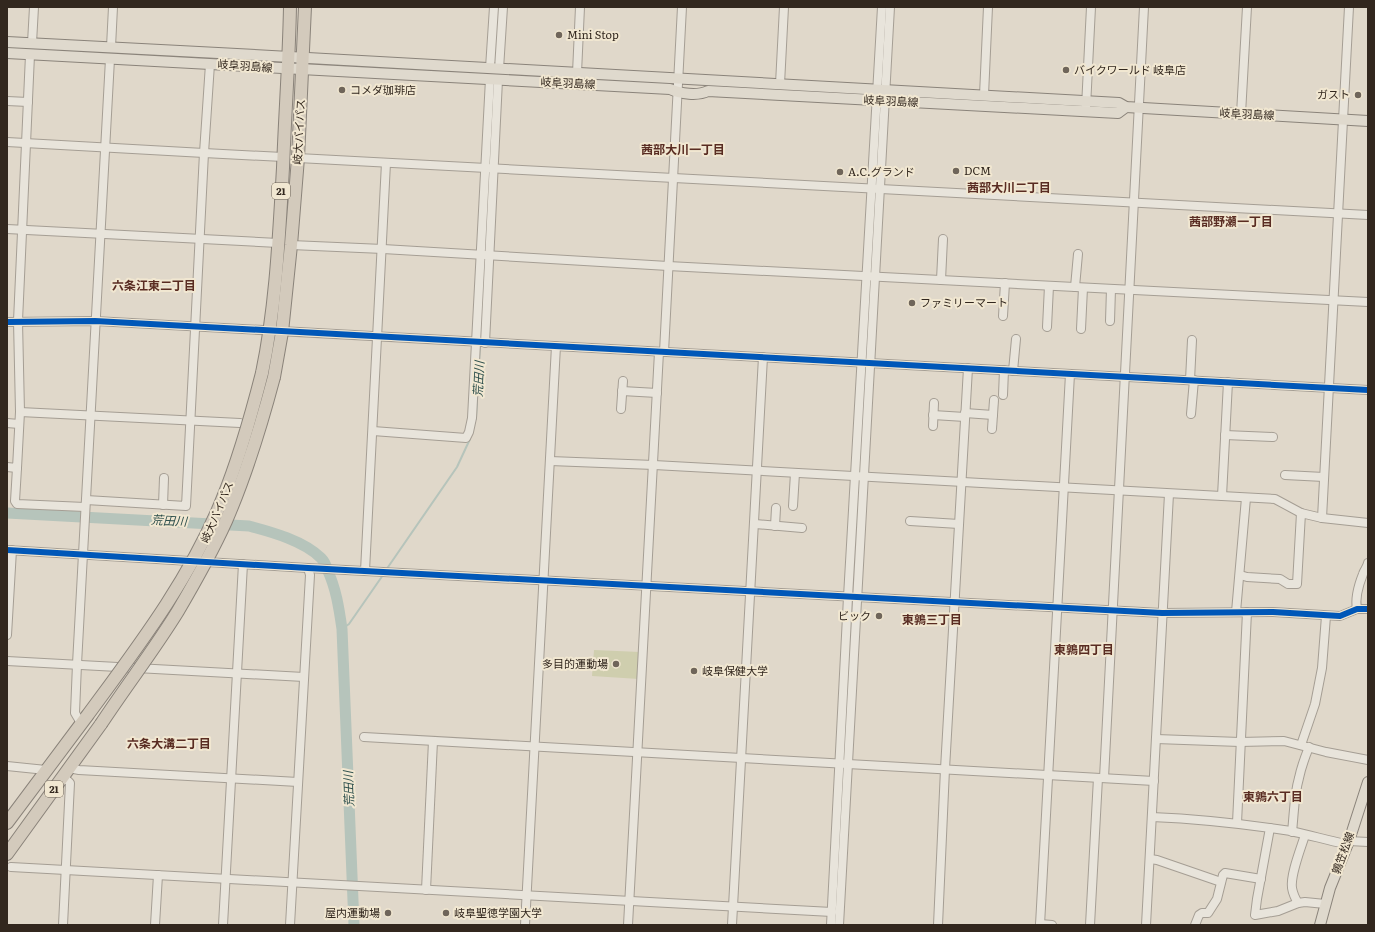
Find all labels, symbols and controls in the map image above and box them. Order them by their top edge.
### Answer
place label: Mini Stop [567,26,619,42]
marker: Mini Stop [554,30,564,40]
street label: 岐阜羽島線 [217,55,273,75]
place label: バイクワールド 岐阜店 [1074,61,1186,77]
marker: バイクワールド 岐阜店 [1061,65,1071,75]
street label: 岐阜羽島線 [540,73,596,91]
place label: コメダ珈琲店 [350,81,416,97]
marker: コメダ珈琲店 [337,85,347,95]
place label: ガスト [1317,86,1350,102]
marker: ガスト [1353,90,1363,100]
street label: 岐阜羽島線 [863,91,919,109]
street label: 岐大バイパス [288,99,308,165]
street label: 岐阜羽島線 [1219,104,1275,122]
district label: 茜部大川一丁目 [641,140,725,158]
place label: DCM [964,162,991,178]
place label: A.C.グランド [848,163,915,179]
marker: DCM [951,166,961,176]
marker: A.C.グランド [835,167,845,177]
district label: 茜部大川二丁目 [967,178,1051,196]
road number: 21 [272,183,290,199]
district label: 茜部野瀬一丁目 [1189,212,1273,230]
district label: 六条江東二丁目 [112,276,196,294]
place label: ファミリーマート [920,294,1008,310]
marker: ファミリーマート [907,298,917,308]
water label: 荒田川 [468,359,488,397]
street label: 岐大バイパス [196,478,236,545]
water label: 荒田川 [151,510,189,530]
place label: ビック [838,607,871,623]
district label: 東鶉三丁目 [902,610,962,628]
marker: ビック [874,611,884,621]
district label: 東鶉四丁目 [1054,640,1114,658]
place label: 多目的運動場 [542,655,608,671]
marker: 多目的運動場 [611,659,621,669]
place label: 岐阜保健大学 [702,662,768,678]
marker: 岐阜保健大学 [689,666,699,676]
district label: 六条大溝二丁目 [127,734,211,752]
water label: 荒田川 [338,769,358,807]
road number: 21 [45,781,63,797]
district label: 東鶉六丁目 [1243,787,1303,805]
street label: 鶉笠松線 [1327,829,1357,876]
place label: 屋内運動場 [325,904,380,920]
place label: 岐阜聖徳学園大学 [454,904,542,920]
marker: 屋内運動場 [383,908,393,918]
marker: 岐阜聖徳学園大学 [441,908,451,918]

